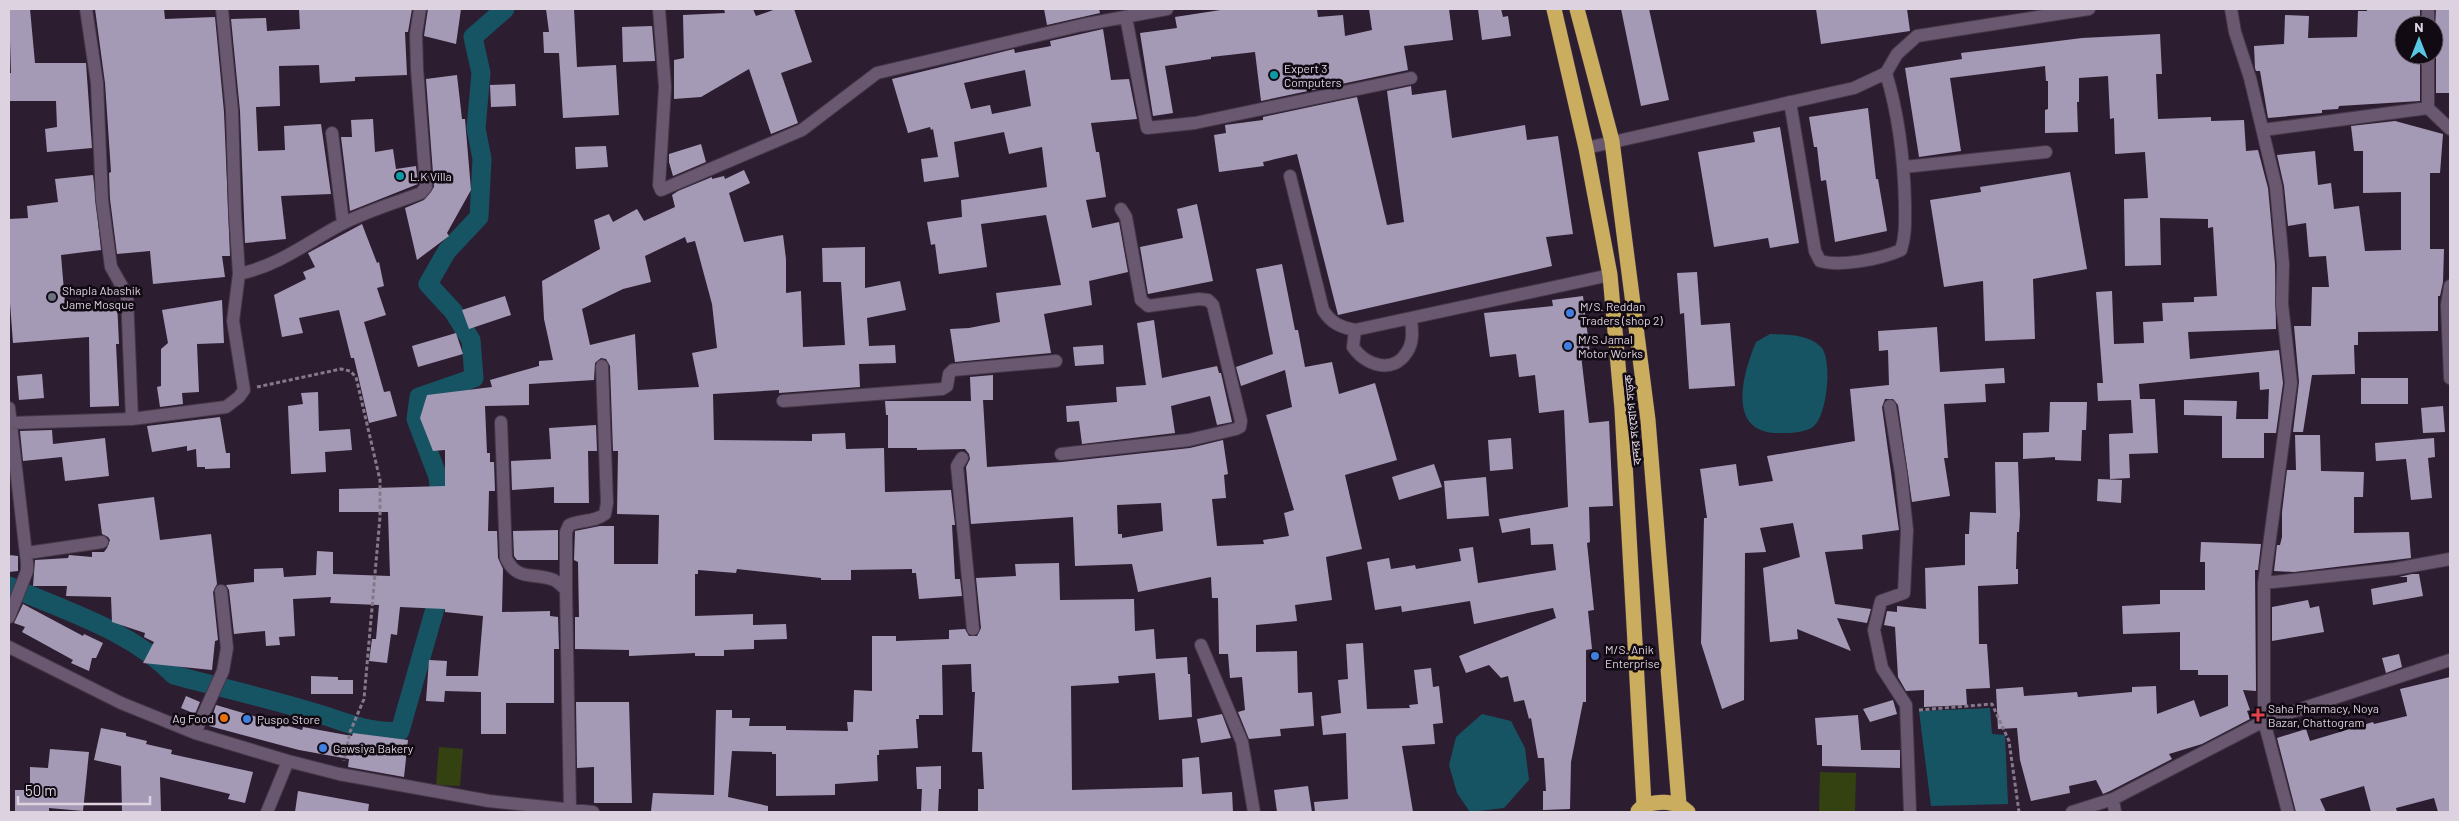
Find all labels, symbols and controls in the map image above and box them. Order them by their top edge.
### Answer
north arrow [2394,15,2444,65]
text: N [2414,18,2424,35]
place label: Expert 3 Computers [1284,61,1342,89]
marker: Expert 3 Computers [1268,69,1280,81]
place label: L.K Villa [410,169,452,183]
marker: L.K Villa [394,170,406,182]
place label: Shapla Abashik Jame Mosque [62,283,141,311]
marker: Shapla Abashik Jame Mosque [46,291,58,303]
place label: M/S. Reddan Traders (shop 2) [1580,299,1663,327]
marker: M/S. Reddan Traders (shop 2) [1564,307,1576,319]
place label: M/S Jamal Motor Works [1578,332,1643,360]
marker: M/S Jamal Motor Works [1562,340,1574,352]
street label: বন্দর সংযোগ সড়ক [1620,374,1645,467]
place label: M/S. Anik Enterprise [1605,642,1660,670]
marker: M/S. Anik Enterprise [1589,650,1601,662]
place label: Saha Pharmacy, Noya Bazar, Chattogram [2268,701,2379,729]
marker: Saha Pharmacy, Noya Bazar, Chattogram [2252,709,2264,721]
place label: Ag Food [172,711,214,725]
marker: Ag Food [218,712,230,724]
place label: Puspo Store [257,712,320,726]
marker: Puspo Store [241,713,253,725]
place label: Gawsiya Bakery [333,741,414,755]
marker: Gawsiya Bakery [317,742,329,754]
scale bar [18,774,150,806]
text: 50 m [25,781,57,799]

